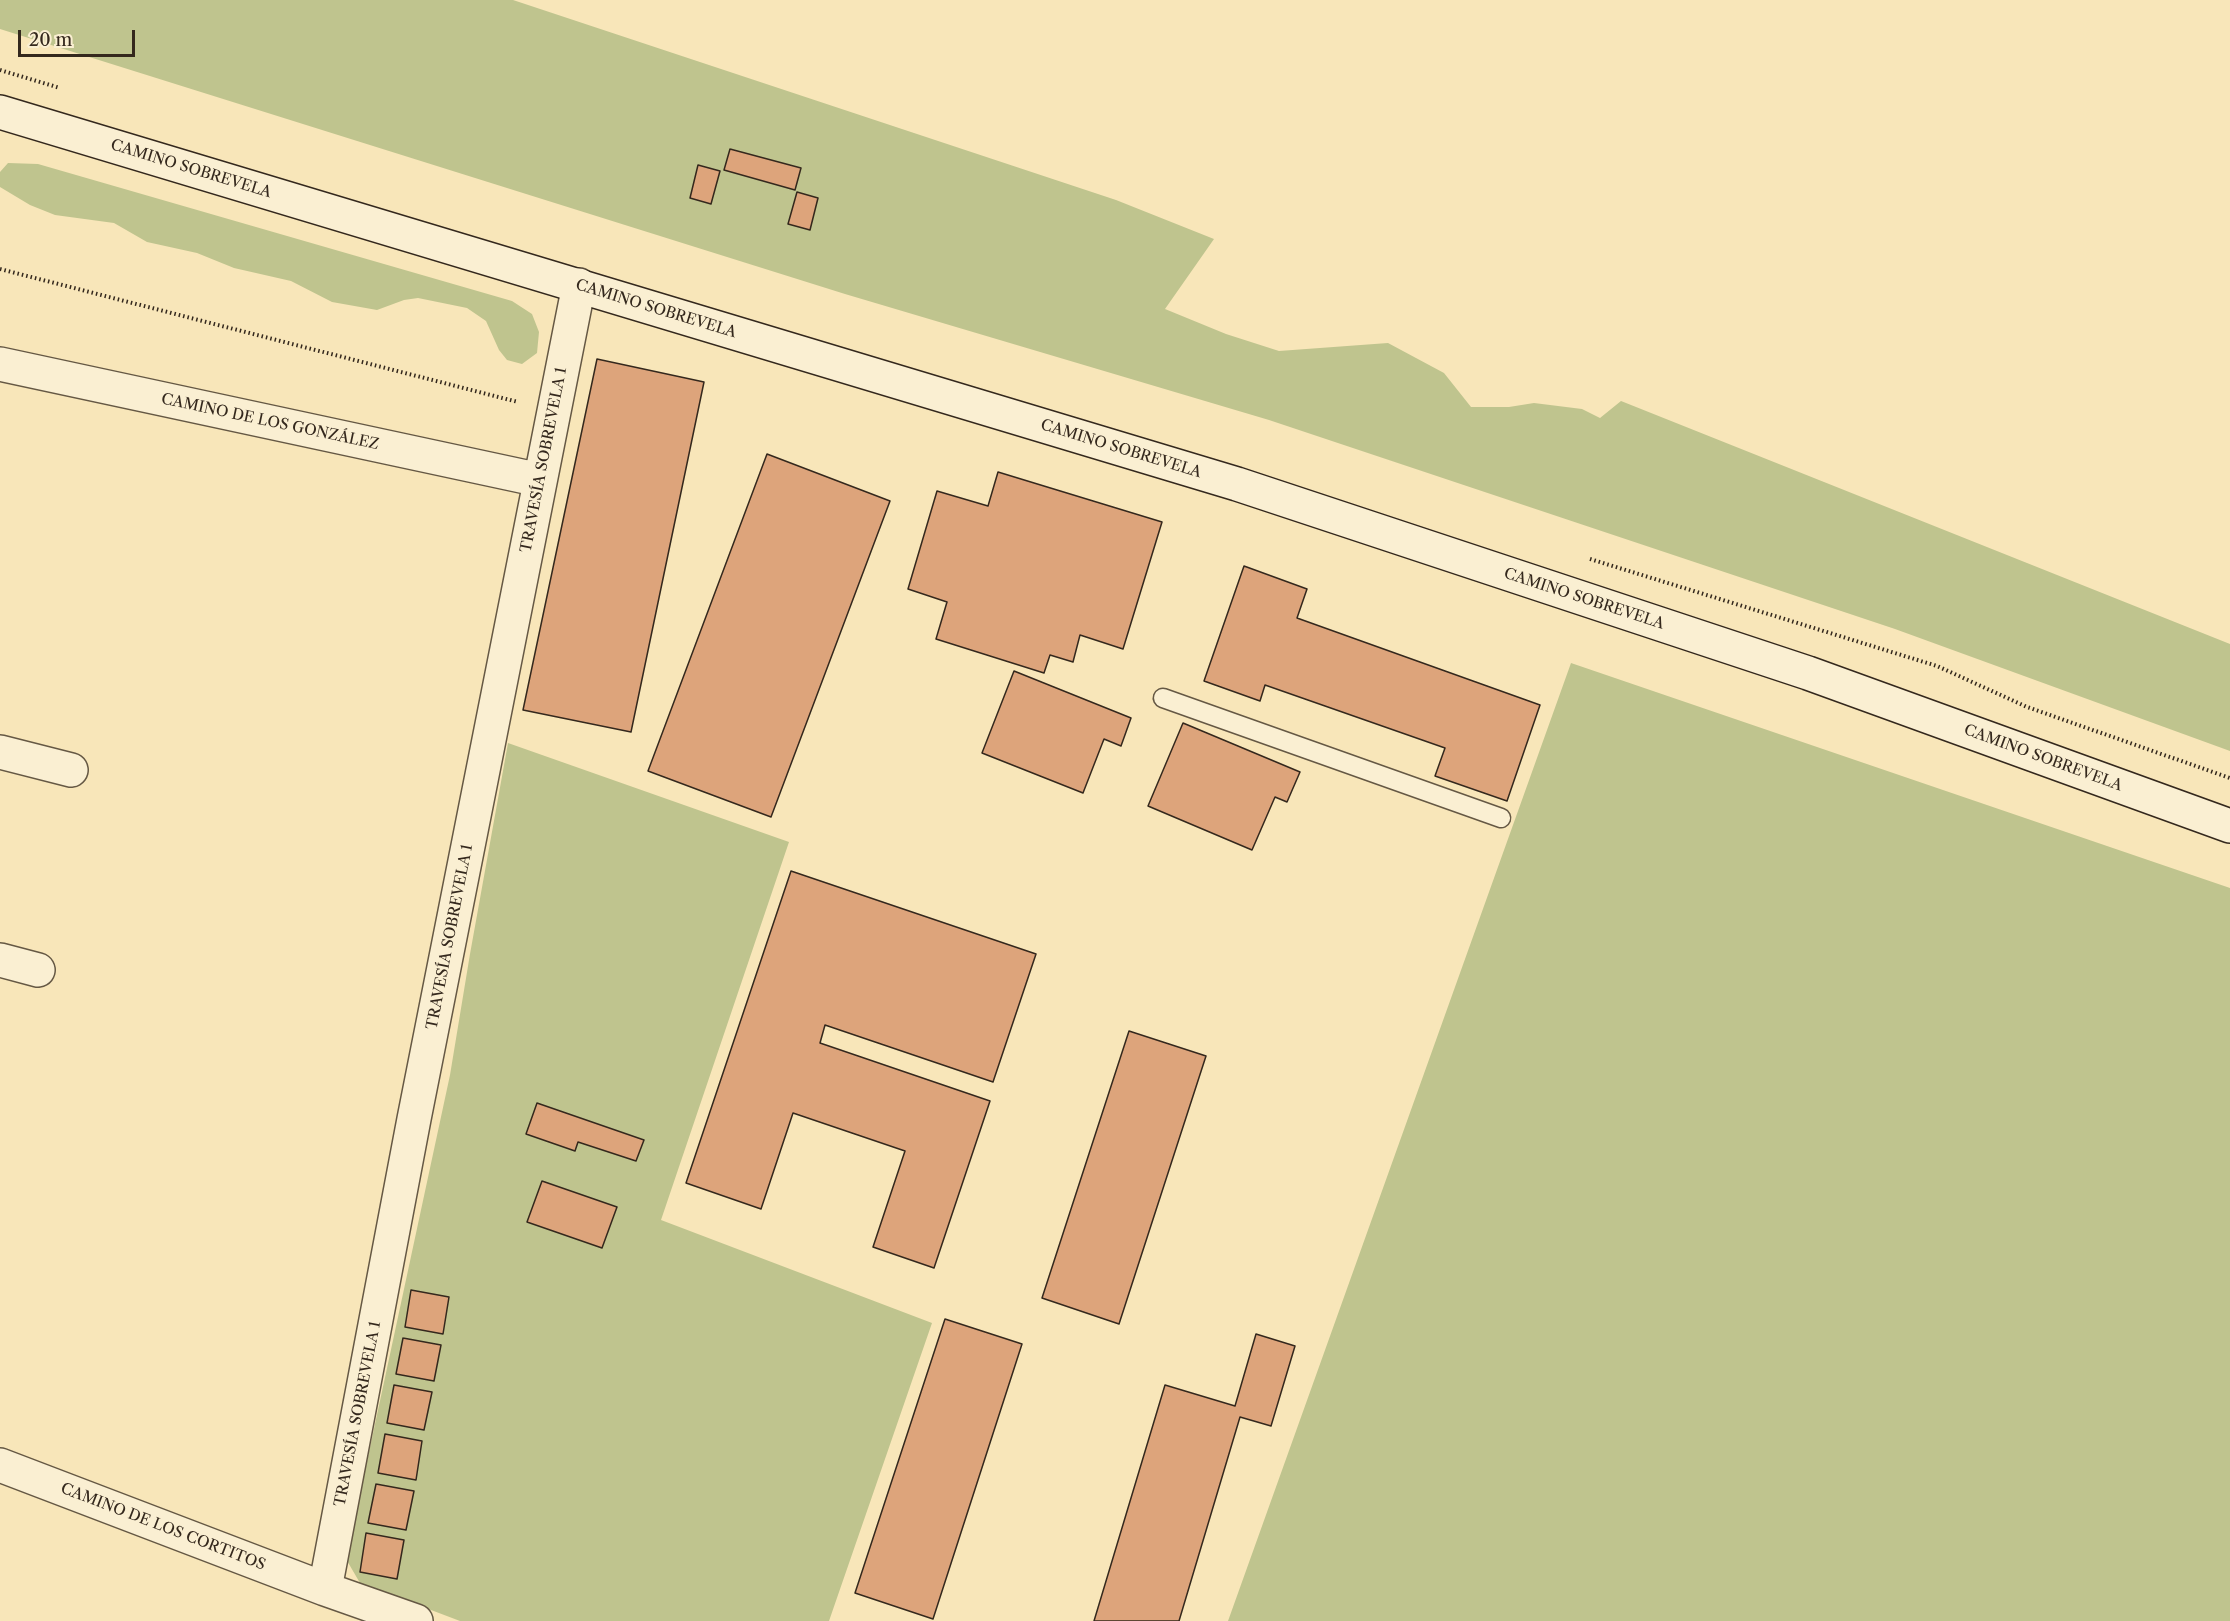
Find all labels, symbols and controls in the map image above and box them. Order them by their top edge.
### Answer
scale bar [21,18,138,56]
text: 20 m [29,29,72,51]
street label: CAMINO SOBREVELA [108,136,274,202]
street label: CAMINO SOBREVELA [573,276,739,342]
street label: TRAVESÍA SOBREVELA 1 [517,366,571,554]
street label: CAMINO DE LOS GONZÁLEZ [159,390,381,454]
street label: CAMINO SOBREVELA [1038,416,1204,482]
street label: CAMINO SOBREVELA [1502,565,1666,633]
street label: CAMINO SOBREVELA [1961,721,2125,795]
street label: TRAVESÍA SOBREVELA 1 [423,843,477,1031]
street label: TRAVESÍA SOBREVELA 1 [331,1320,385,1508]
street label: CAMINO DE LOS CORTITOS [58,1480,268,1574]

